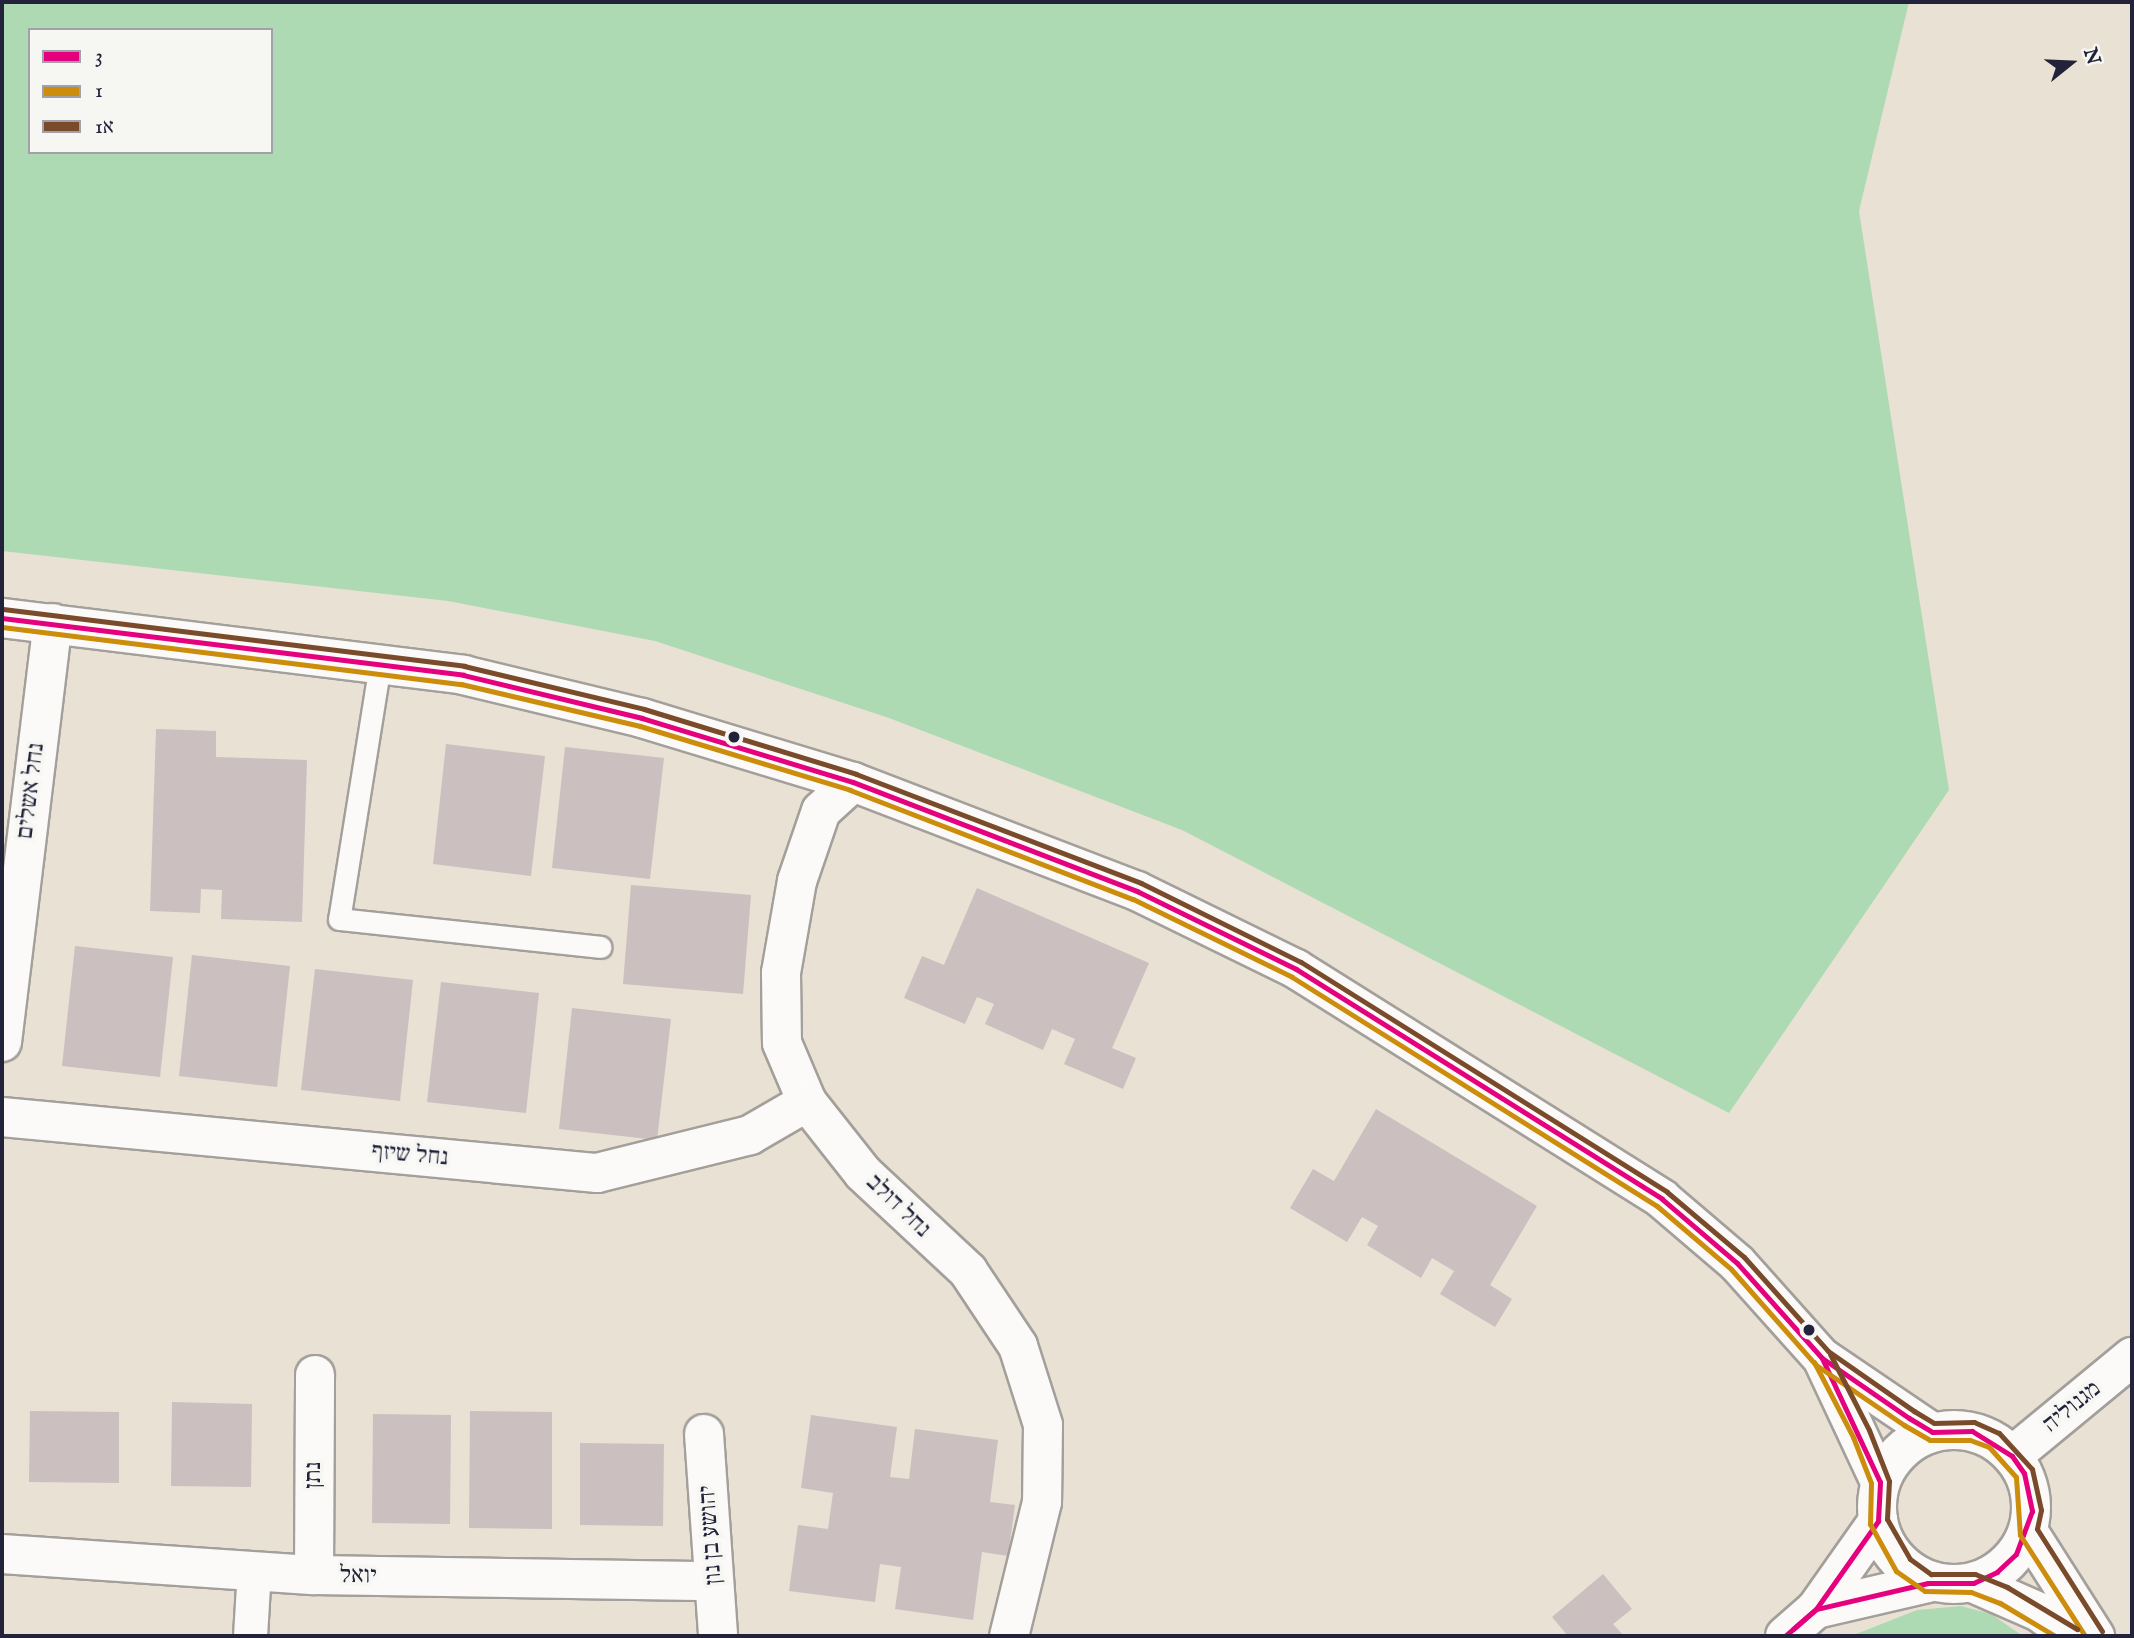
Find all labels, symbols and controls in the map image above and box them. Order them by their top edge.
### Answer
legend [28,28,273,154]
north arrow [2036,28,2106,98]
text: 3 [95,43,103,70]
text: N [2077,45,2105,68]
text: 1 [95,78,103,105]
text: 1א [95,114,114,141]
unlabelled marker [727,730,741,744]
street label: נחל אשלים [11,741,51,841]
street label: נחל שיזף [370,1137,450,1173]
street label: נחל דולב [860,1168,936,1244]
unlabelled marker [1802,1323,1816,1337]
street label: מגנוליה [2037,1375,2107,1439]
street label: נתן [300,1462,328,1488]
street label: יהושע בן נון [693,1484,729,1586]
street label: יואל [339,1561,377,1591]

